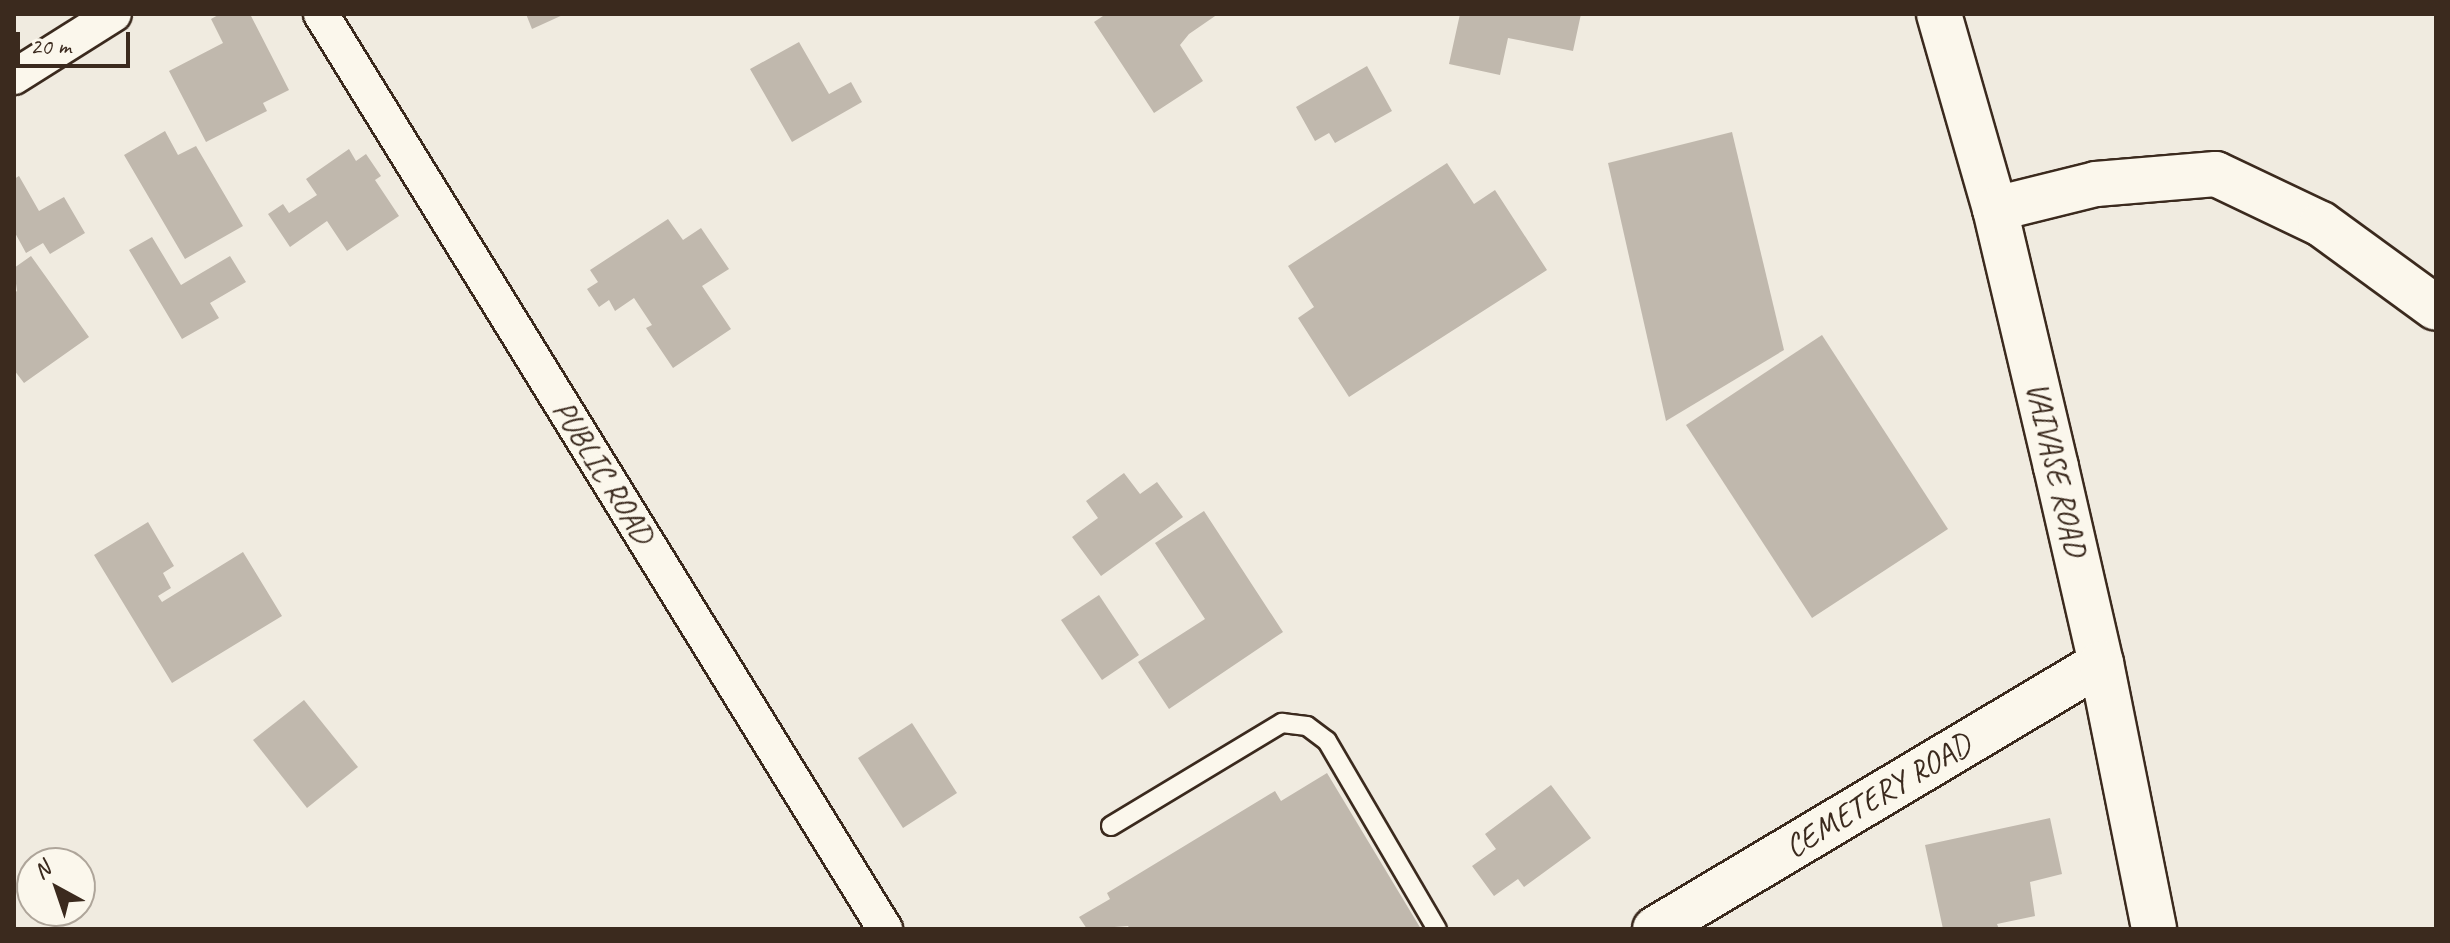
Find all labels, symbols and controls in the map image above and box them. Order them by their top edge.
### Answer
scale bar [20,16,134,66]
text: 20 m [30,31,71,61]
street label: VAIVASE ROAD [2017,377,2095,561]
street label: PUBLIC ROAD [544,393,662,551]
street label: CEMETERY ROAD [1778,725,1978,867]
north arrow [16,847,96,927]
text: N [28,855,56,885]

